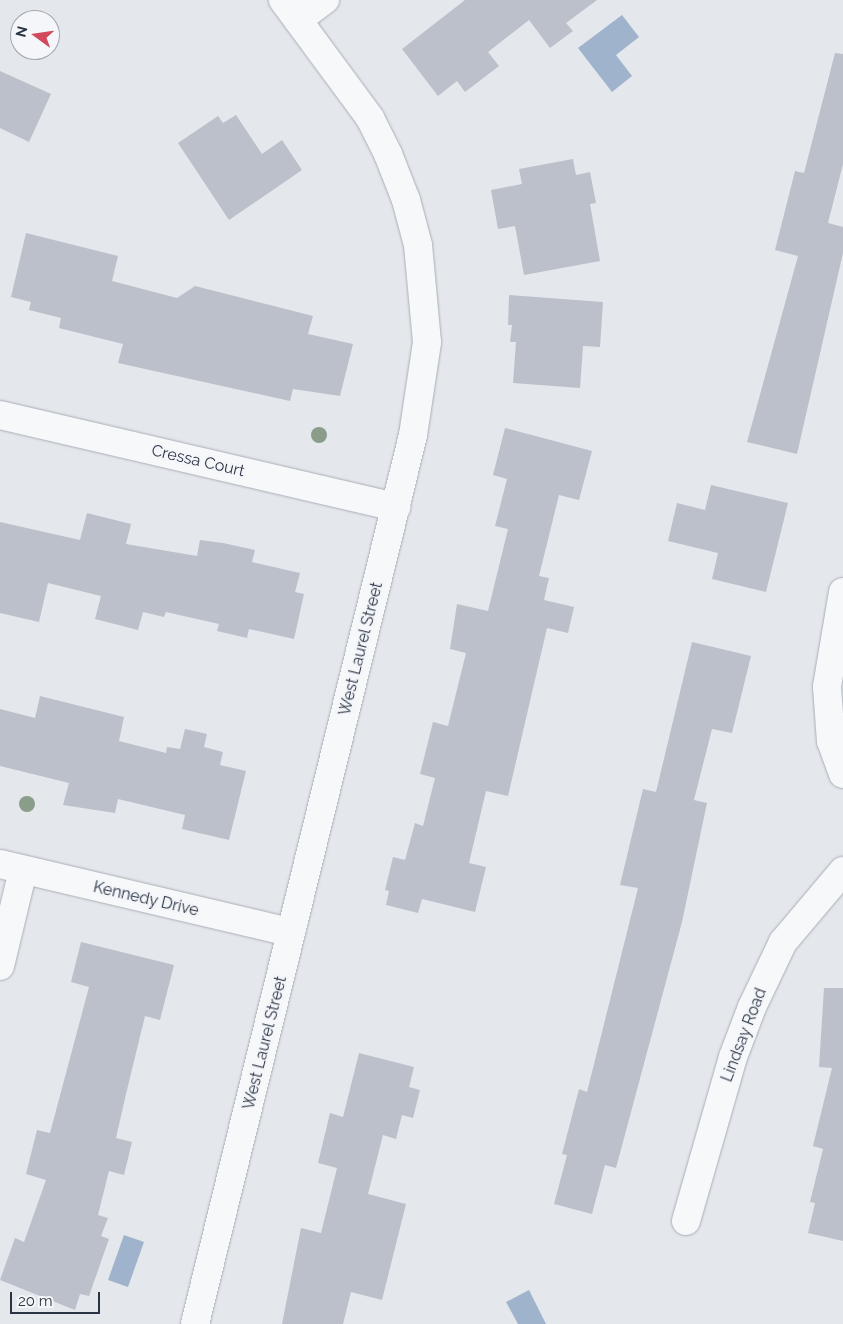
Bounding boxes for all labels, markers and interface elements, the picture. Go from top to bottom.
north arrow [10,10,60,60]
text: N [12,24,30,39]
street label: Cressa Court [150,441,246,481]
street label: West Laurel Street [335,580,387,718]
street label: Kennedy Drive [91,877,201,921]
street label: West Laurel Street [239,974,291,1112]
street label: Lindsay Road [717,985,771,1085]
scale bar [12,1282,102,1314]
text: 20 m [18,1292,53,1310]

